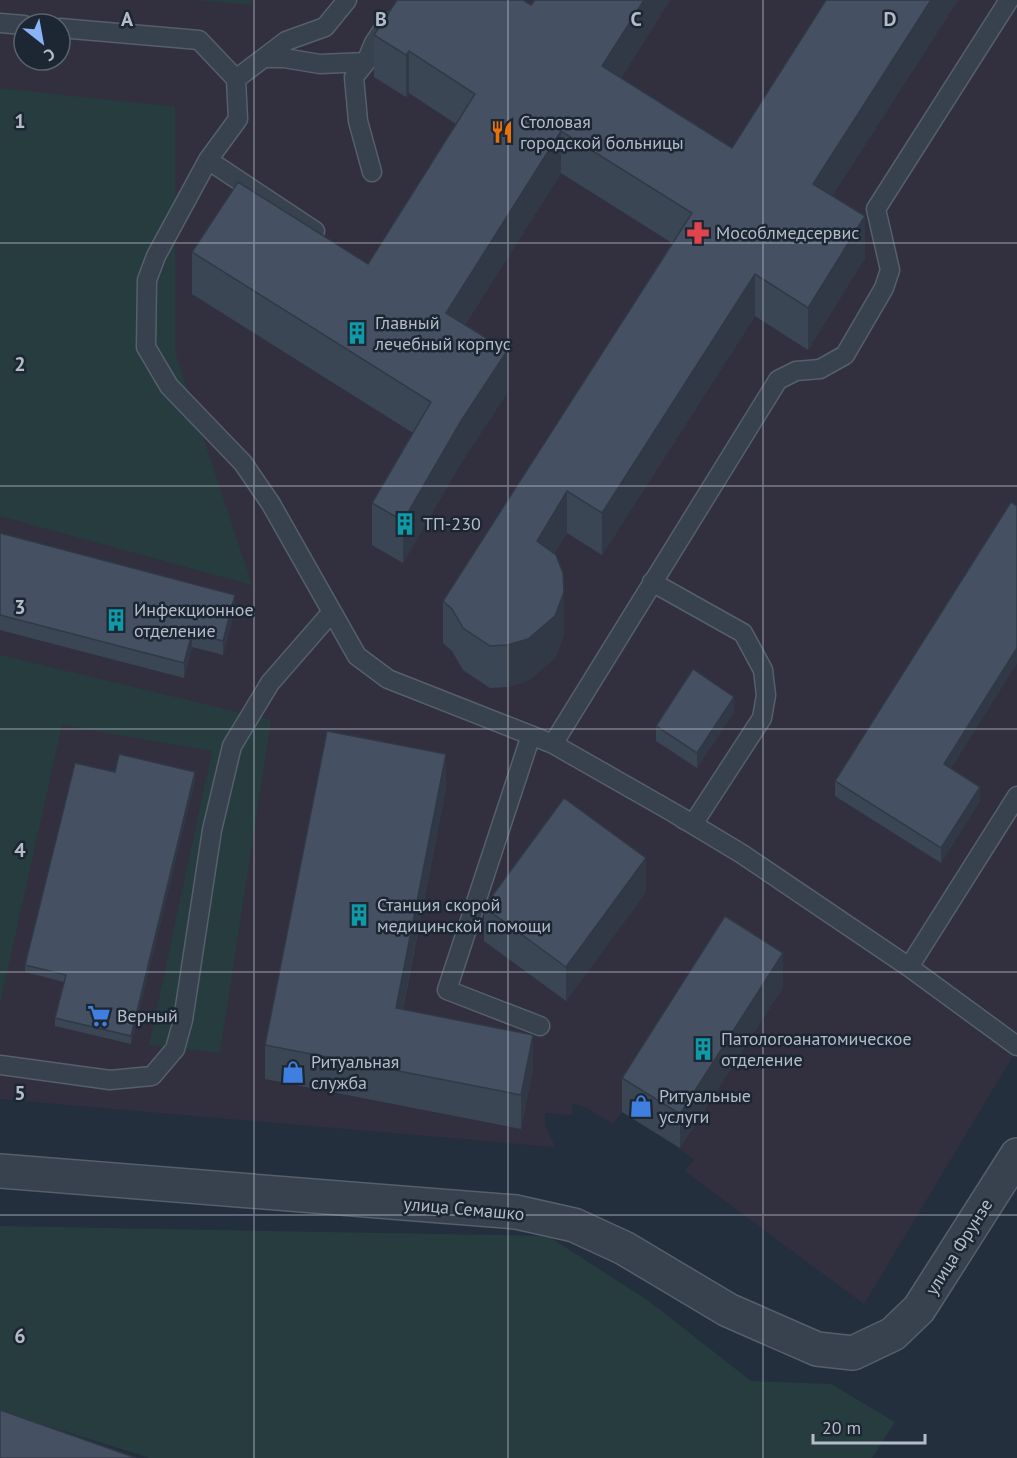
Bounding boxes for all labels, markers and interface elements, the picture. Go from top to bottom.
text: A [121,6,134,32]
text: B [375,6,387,32]
text: C [630,6,642,32]
text: D [884,6,897,32]
north arrow [12,12,72,72]
text: С [41,44,59,66]
text: 1 [14,108,26,134]
place label: Столовая городской больницы [520,110,684,154]
restaurant icon: Столовая городской больницы [489,119,515,145]
pharmacy icon: Мособлмедсервис [685,220,711,246]
place label: Мособлмедсервис [716,221,859,244]
place label: Главный лечебный корпус [374,311,511,355]
building icon: Главный лечебный корпус [344,320,370,346]
text: 2 [14,351,26,377]
building icon: ТП-230 [392,511,418,537]
place label: ТП-230 [423,512,481,535]
text: 3 [14,594,26,620]
place label: Инфекционное отделение [134,598,254,642]
building icon: Инфекционное отделение [103,607,129,633]
text: 4 [14,837,26,863]
place label: Станция скорой медицинской помощи [377,893,551,937]
building icon: Станция скорой медицинской помощи [346,902,372,928]
supermarket icon: Верный [86,1003,112,1029]
place label: Верный [117,1004,178,1027]
place label: Патологоанатомическое отделение [721,1027,912,1071]
building icon: Патологоанатомическое отделение [690,1036,716,1062]
place label: Ритуальная служба [311,1050,399,1094]
shop icon: Ритуальная служба [280,1059,306,1085]
text: 5 [14,1080,26,1106]
place label: Ритуальные услуги [659,1084,751,1128]
shop icon: Ритуальные услуги [628,1093,654,1119]
street label: улица Семашко [403,1192,525,1225]
street label: улица Фрунзе [920,1194,997,1299]
text: 6 [14,1323,26,1349]
scale bar [813,1407,926,1445]
text: 20 m [822,1416,861,1439]

